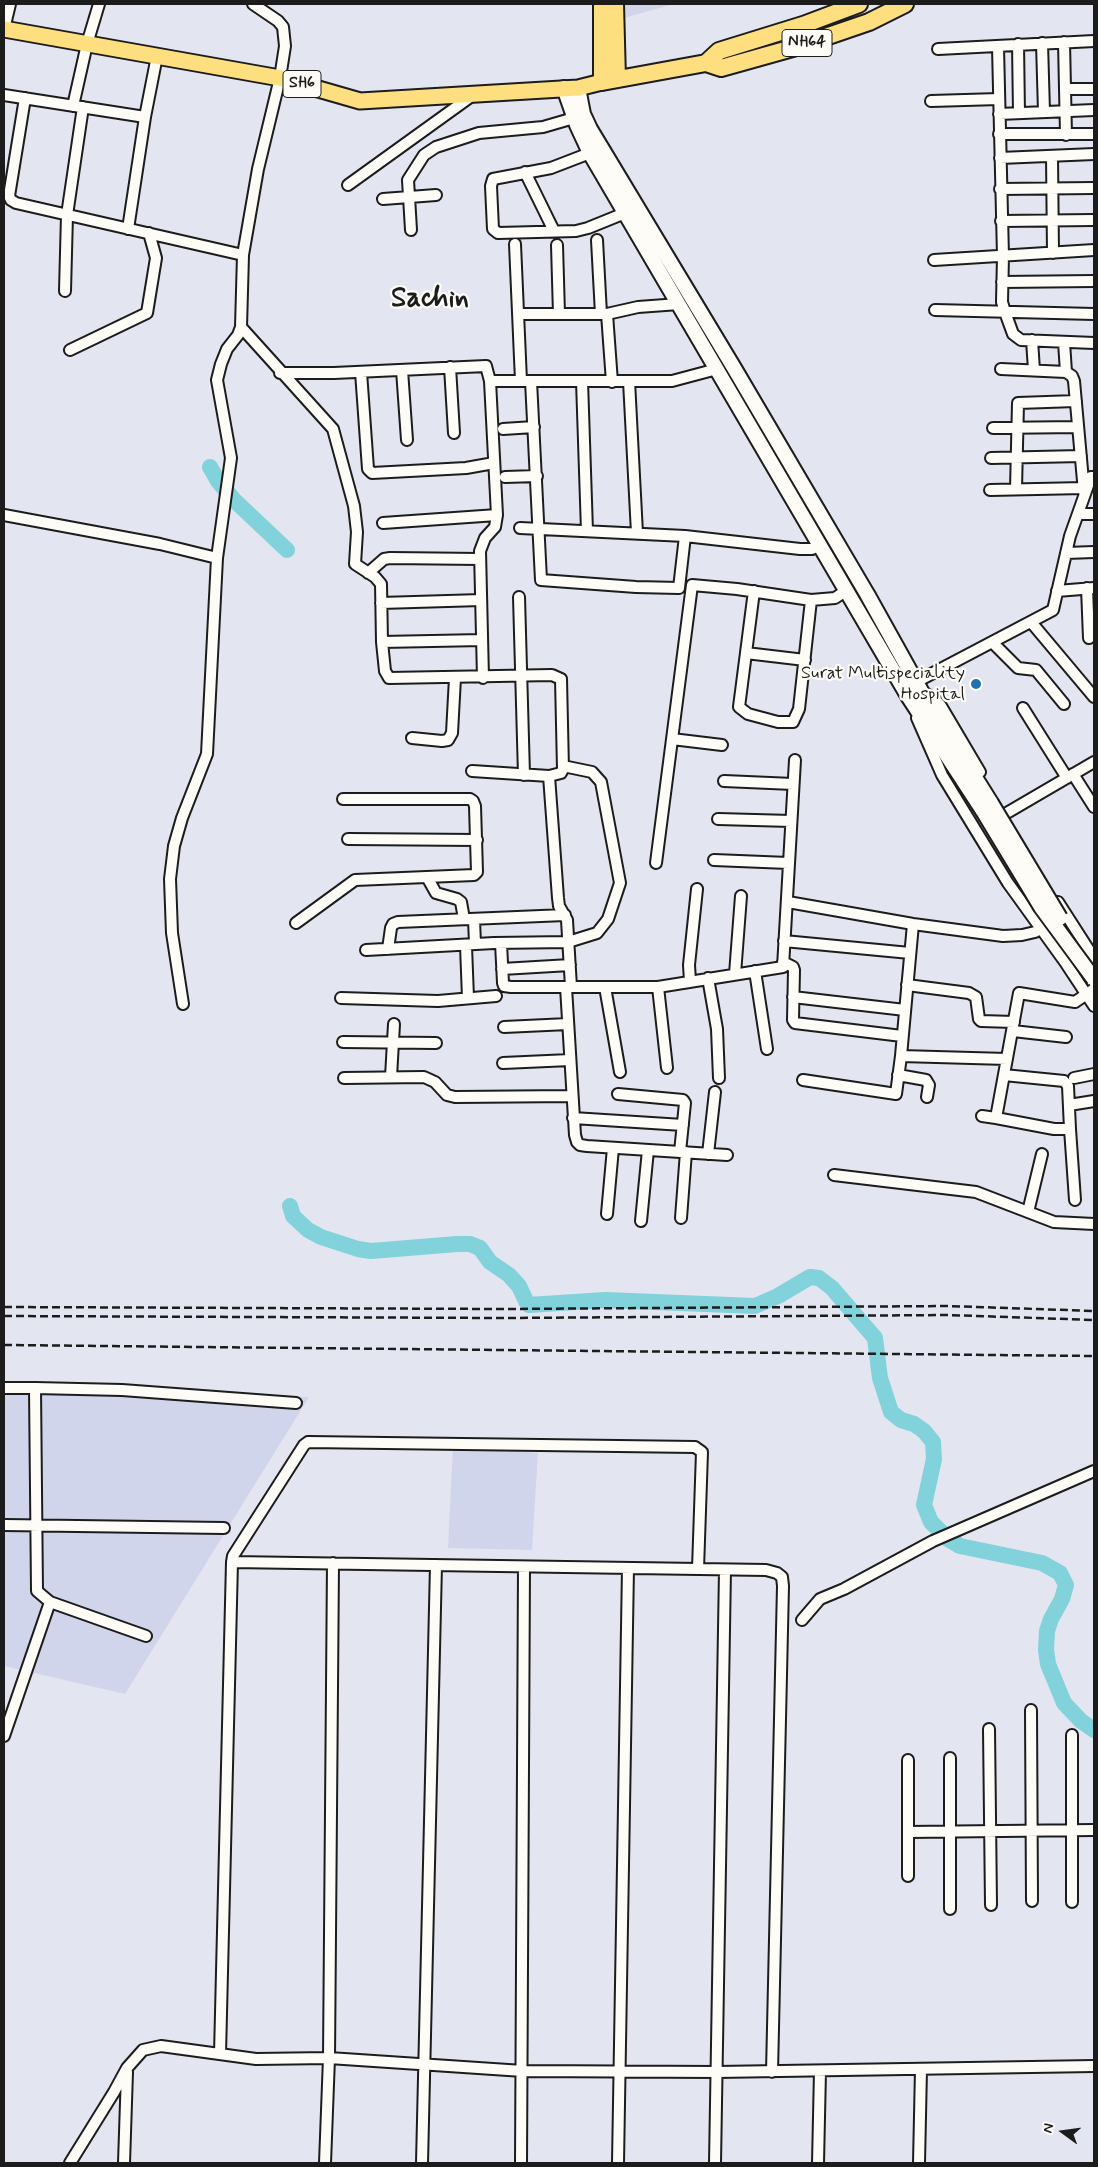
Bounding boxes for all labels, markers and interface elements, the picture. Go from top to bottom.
road number: NH64 [782,29,832,56]
road number: SH6 [283,70,321,98]
district label: Sachin [391,283,469,317]
place label: Surat Multispeciality Hospital [801,663,965,706]
marker: Surat Multispeciality Hospital [969,677,983,691]
north arrow [1038,2107,1088,2157]
text: N [1039,2122,1058,2135]

